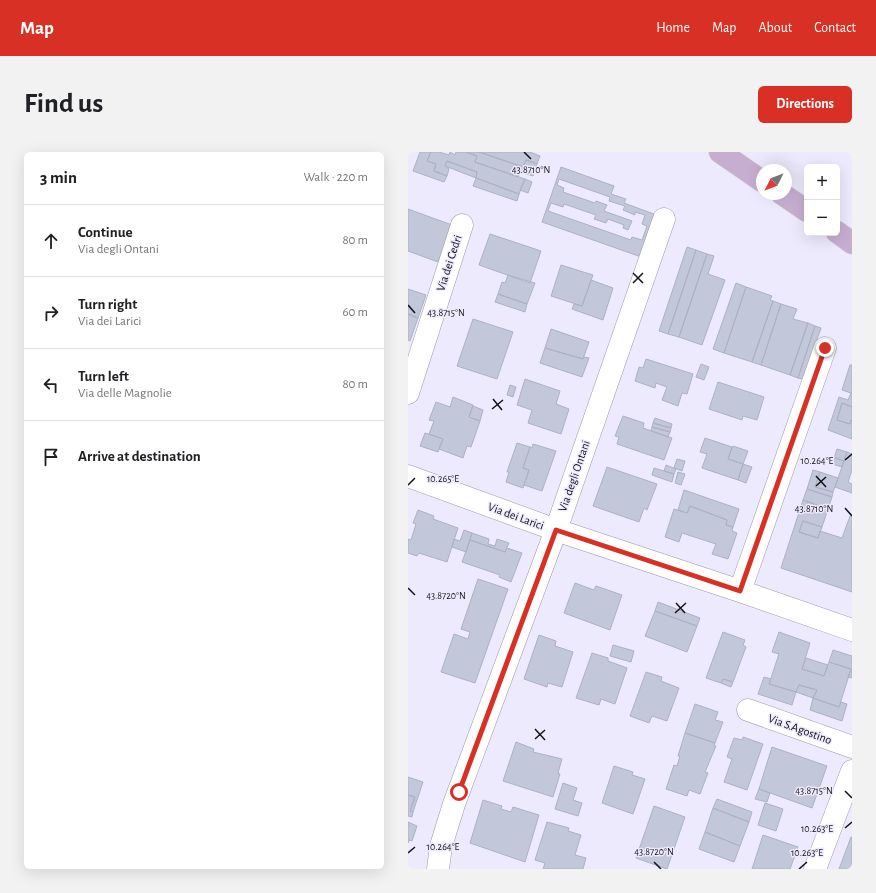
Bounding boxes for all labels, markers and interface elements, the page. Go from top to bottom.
text: Map [20,19,54,38]
text: Home [656,21,690,35]
text: Map [712,21,736,35]
text: About [758,21,792,35]
text: Contact [814,21,856,35]
button: Directions [758,86,852,123]
text: Find us [24,90,103,118]
north arrow [756,164,792,200]
map controls [804,164,840,236]
button: + [804,164,840,200]
text: 43.8710°N [512,165,550,175]
text: 3 min [40,169,77,186]
text: Walk · 220 m [303,171,368,184]
button: − [804,200,840,236]
text: Continue [78,225,133,240]
icon: ahead [40,230,62,252]
street label: Via dei Cedri [434,233,464,293]
text: 80 m [342,234,368,247]
text: Via degli Ontani [78,243,159,256]
text: Turn right [78,297,137,312]
icon: right [40,302,62,324]
text: 60 m [342,306,368,319]
text: 43.8715°N [427,308,465,318]
text: Via dei Larici [78,315,141,328]
route end [816,339,834,357]
text: Turn left [78,369,129,384]
icon: left [40,374,62,396]
text: 80 m [342,378,368,391]
text: Via delle Magnolie [78,387,172,400]
street label: Via degli Ontani [556,439,592,513]
icon: arrive [40,446,62,468]
text: Arrive at destination [78,449,201,464]
text: 10.264°E [801,456,834,466]
text: 10.265°E [427,474,459,484]
street label: Via dei Larici [486,500,546,532]
text: 43.8710°N [795,504,833,514]
text: 43.8720°N [426,591,466,601]
street label: Via S.Agostino [767,712,834,746]
route start [450,783,468,801]
text: 43.8715°N [795,786,833,796]
text: 10.263°E [801,824,833,834]
text: 10.264°E [427,842,460,852]
text: 43.8720°N [634,847,674,857]
text: 10.263°E [791,848,823,858]

